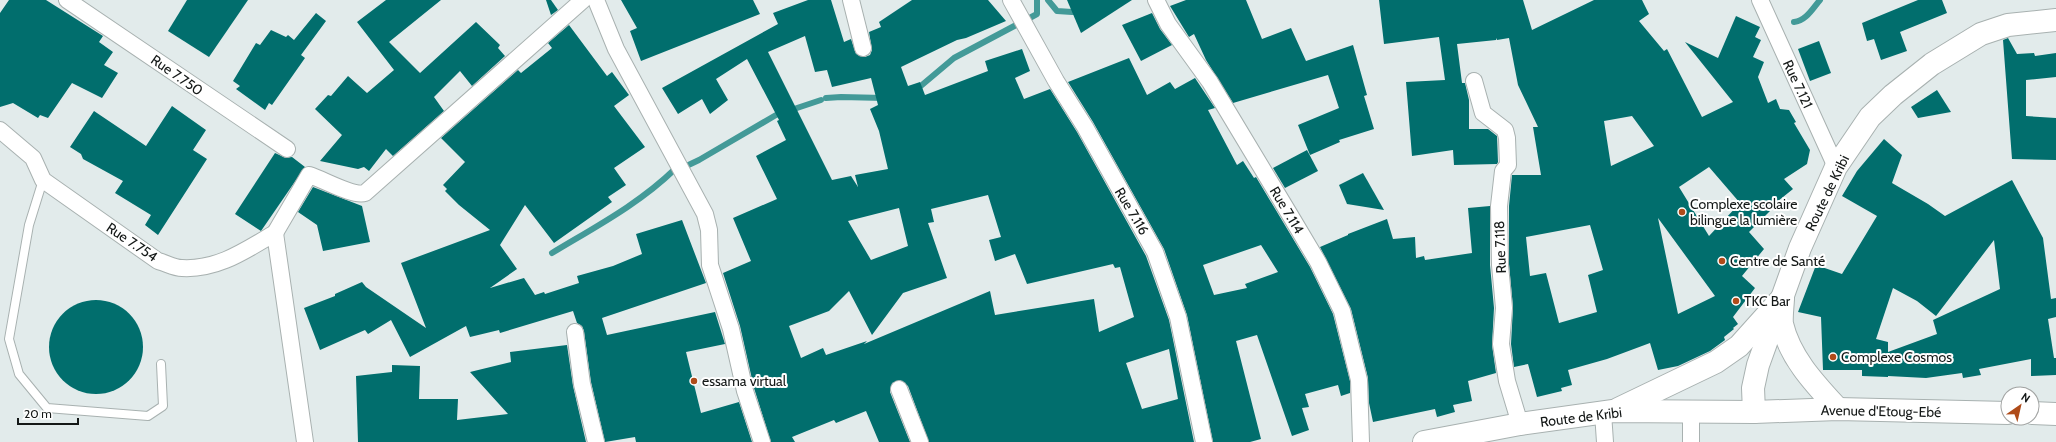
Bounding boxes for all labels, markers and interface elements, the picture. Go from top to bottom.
street label: Rue 7.750 [147,50,207,100]
street label: Rue 7.121 [1779,57,1817,111]
street label: Route de Kribi [1801,152,1853,234]
street label: Rue 7.114 [1266,183,1308,237]
street label: Rue 7.116 [1111,184,1153,238]
place label: Complexe scolaire bilingue la lumière [1690,195,1797,229]
marker: Complexe scolaire bilingue la lumière [1677,207,1687,217]
street label: Rue 7.754 [103,218,161,266]
street label: Rue 7.118 [1490,220,1510,274]
place label: Centre de Santé [1730,252,1825,270]
marker: Centre de Santé [1717,256,1727,266]
place label: TKC Bar [1744,292,1791,310]
marker: TKC Bar [1731,296,1741,306]
place label: Complexe Cosmos [1841,348,1952,366]
marker: Complexe Cosmos [1828,352,1838,362]
place label: essama virtual [702,372,787,390]
marker: essama virtual [689,376,699,386]
north arrow [2000,386,2040,426]
text: N [2018,390,2033,406]
scale bar [18,400,78,426]
street label: Avenue d'Etoug-Ebé [1821,401,1941,421]
street label: Route de Kribi [1539,403,1623,431]
text: 20 m [24,406,52,421]

